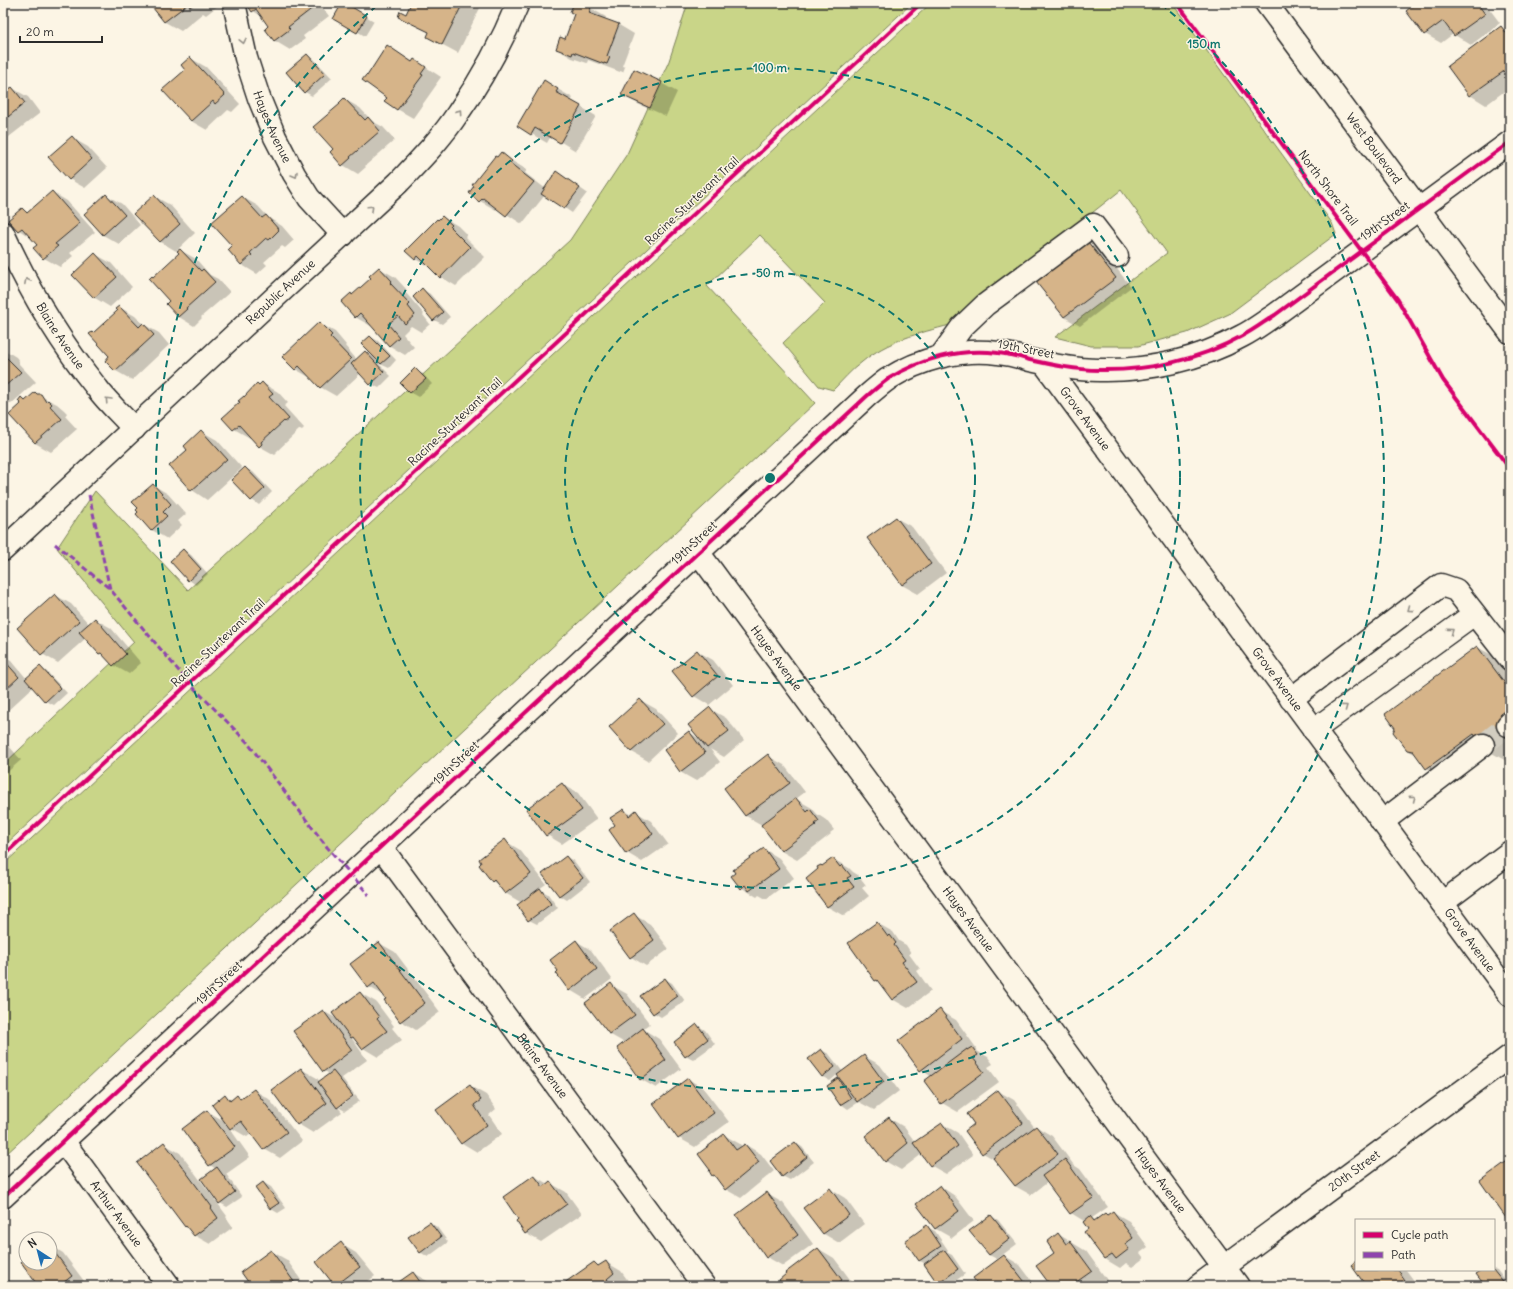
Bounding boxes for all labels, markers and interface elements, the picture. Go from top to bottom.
scale bar [20,18,102,44]
text: 20 m [26,24,54,39]
text: 150 m [1188,36,1221,51]
one-way arrow [238,38,246,44]
text: 100 m [753,60,787,75]
street label: Hayes Avenue [250,89,295,165]
one-way arrow [454,110,461,117]
street label: West Boulevard [1343,110,1405,187]
street label: North Shore Trail [1295,147,1362,228]
street label: Racine-Sturtevant Trail [642,153,742,248]
one-way arrow [290,171,297,178]
street label: 19th Street [1357,198,1412,244]
one-way arrow [367,206,374,213]
street label: Republic Avenue [243,256,318,327]
text: 50 m [756,265,785,280]
one-way arrow [24,278,32,285]
street label: Blaine Avenue [33,300,88,372]
street label: 19th Street [996,336,1056,361]
street label: Racine-Sturtevant Trail [405,374,505,469]
street label: Grove Avenue [1057,383,1114,453]
one-way arrow [105,397,112,405]
centre of rings [763,471,777,485]
street label: 19th Street [668,518,720,568]
street label: Racine-Sturtevant Trail [168,595,268,690]
one-way arrow [1407,604,1414,611]
street label: Hayes Avenue [748,622,806,694]
one-way arrow [1446,629,1453,636]
street label: Grove Avenue [1249,644,1306,714]
one-way arrow [1341,705,1348,712]
street label: 19th Street [430,738,482,788]
one-way arrow [1409,795,1416,803]
street label: Hayes Avenue [940,883,998,955]
street label: Grove Avenue [1441,905,1498,975]
street label: 19th Street [193,958,245,1008]
street label: Blaine Avenue [514,1030,571,1101]
street label: Hayes Avenue [1132,1144,1190,1216]
street label: 20th Street [1325,1147,1383,1194]
street label: Arthur Avenue [87,1177,146,1250]
legend [1355,1219,1495,1271]
text: Cycle path [1391,1227,1448,1242]
north arrow [18,1231,58,1271]
text: N [25,1235,39,1251]
text: Path [1391,1247,1416,1262]

